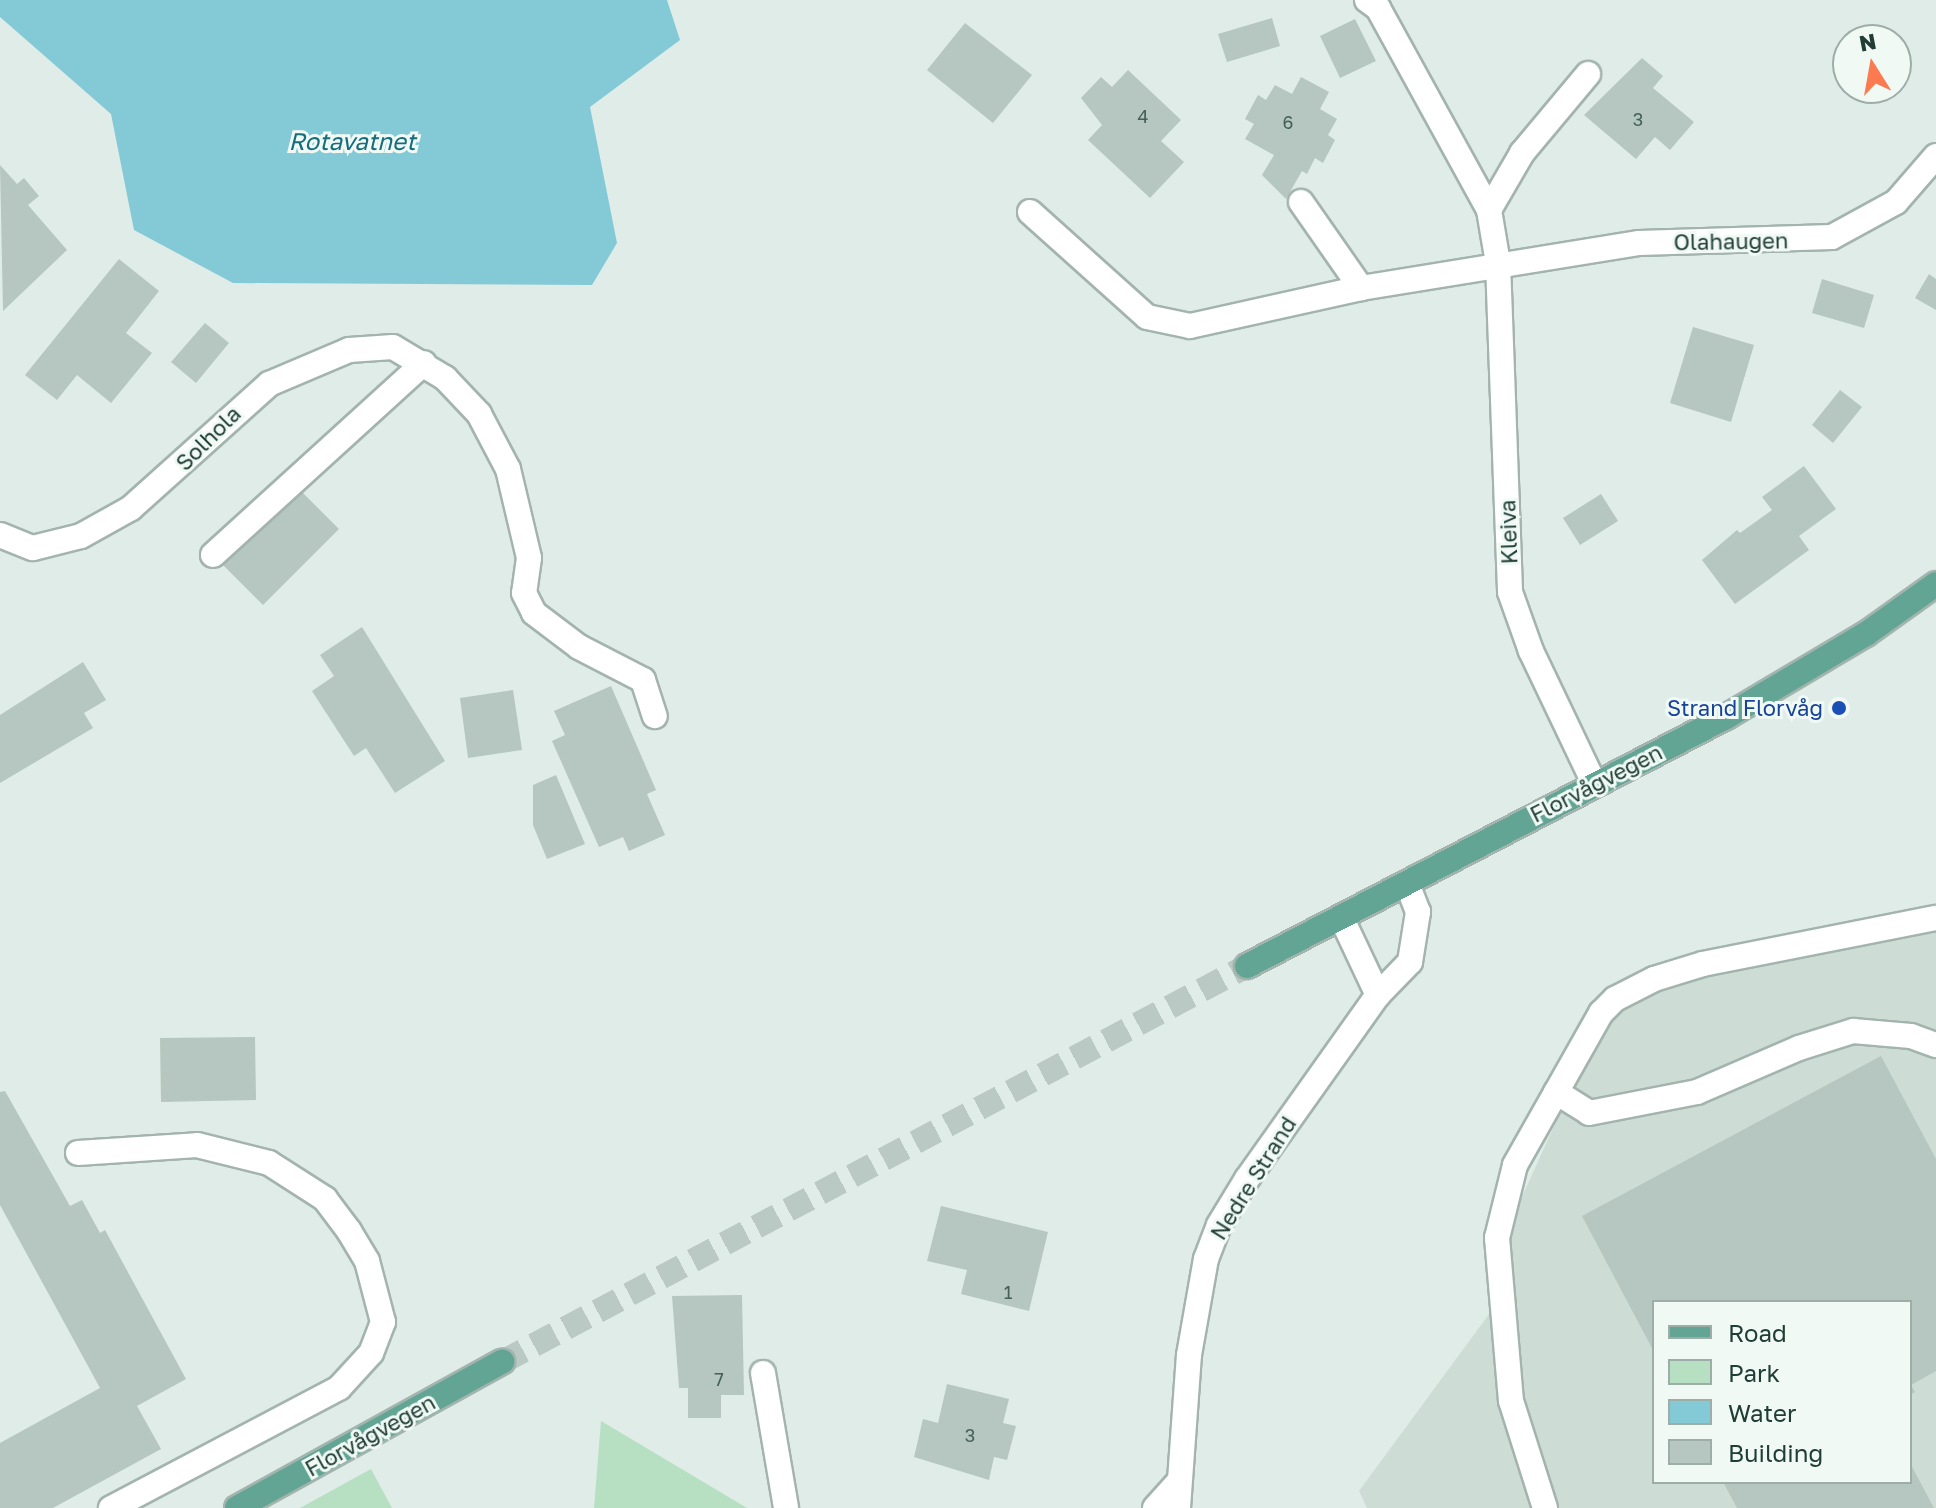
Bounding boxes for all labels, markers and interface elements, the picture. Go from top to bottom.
north arrow [1832,24,1912,104]
text: N [1857,27,1878,57]
house number: 4 [1138,105,1148,127]
house number: 3 [1633,108,1643,130]
house number: 6 [1283,111,1293,133]
water label: Rotavatnet [288,127,416,155]
street label: Olahaugen [1673,227,1789,255]
street label: Solhola [170,400,246,476]
street label: Kleiva [1494,499,1522,565]
place label: Strand Florvåg [1667,695,1823,721]
marker: Strand Florvåg [1830,699,1848,717]
street label: Florvågvegen [1526,738,1666,828]
street label: Nedre Strand [1205,1112,1301,1244]
house number: 1 [1004,1281,1012,1303]
legend [1652,1300,1912,1484]
text: Road [1728,1318,1787,1347]
text: Park [1728,1358,1780,1387]
house number: 7 [714,1368,724,1390]
street label: Florvågvegen [300,1388,440,1482]
text: Water [1728,1398,1796,1427]
house number: 3 [965,1424,975,1446]
text: Building [1728,1438,1823,1467]

